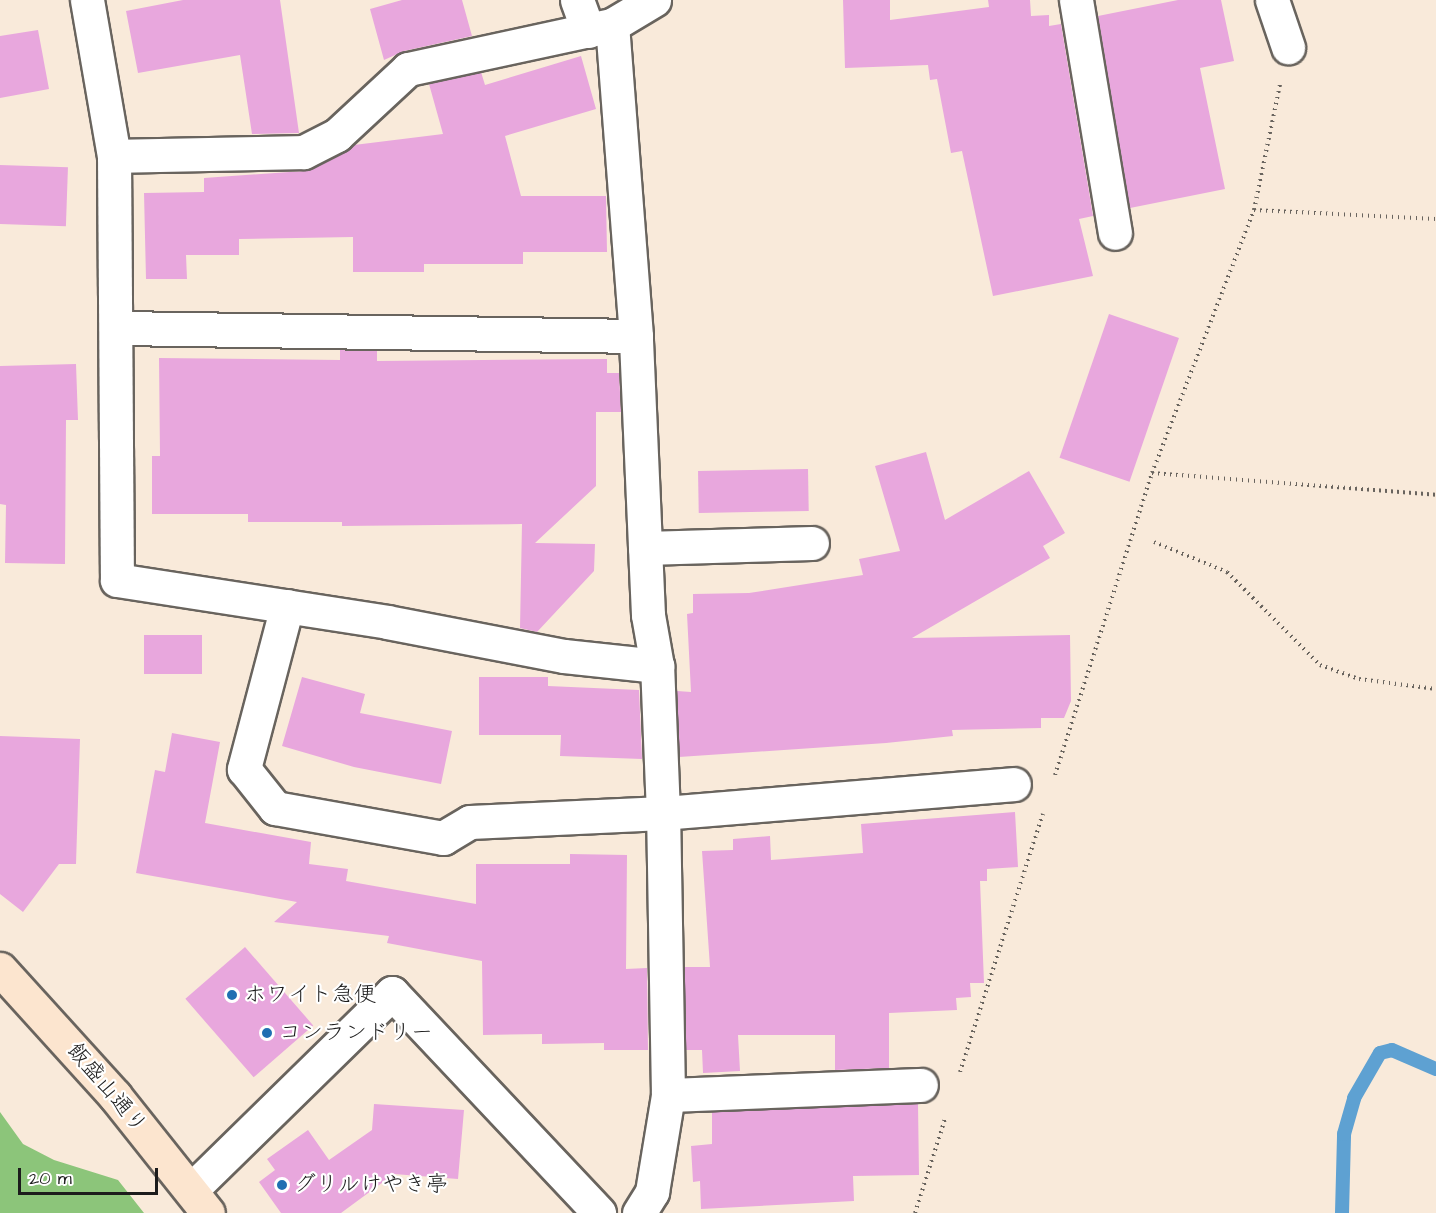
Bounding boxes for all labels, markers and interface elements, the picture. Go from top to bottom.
place label: ホワイト急便 [244,982,376,1008]
marker: ホワイト急便 [225,988,239,1002]
place label: コンランドリー [279,1020,433,1046]
marker: コンランドリー [260,1026,274,1040]
street label: 飯盛山通り [62,1037,152,1139]
scale bar [21,1156,160,1194]
text: 20 m [29,1166,72,1191]
place label: グリルけやき亭 [294,1172,448,1198]
marker: グリルけやき亭 [275,1178,289,1192]

